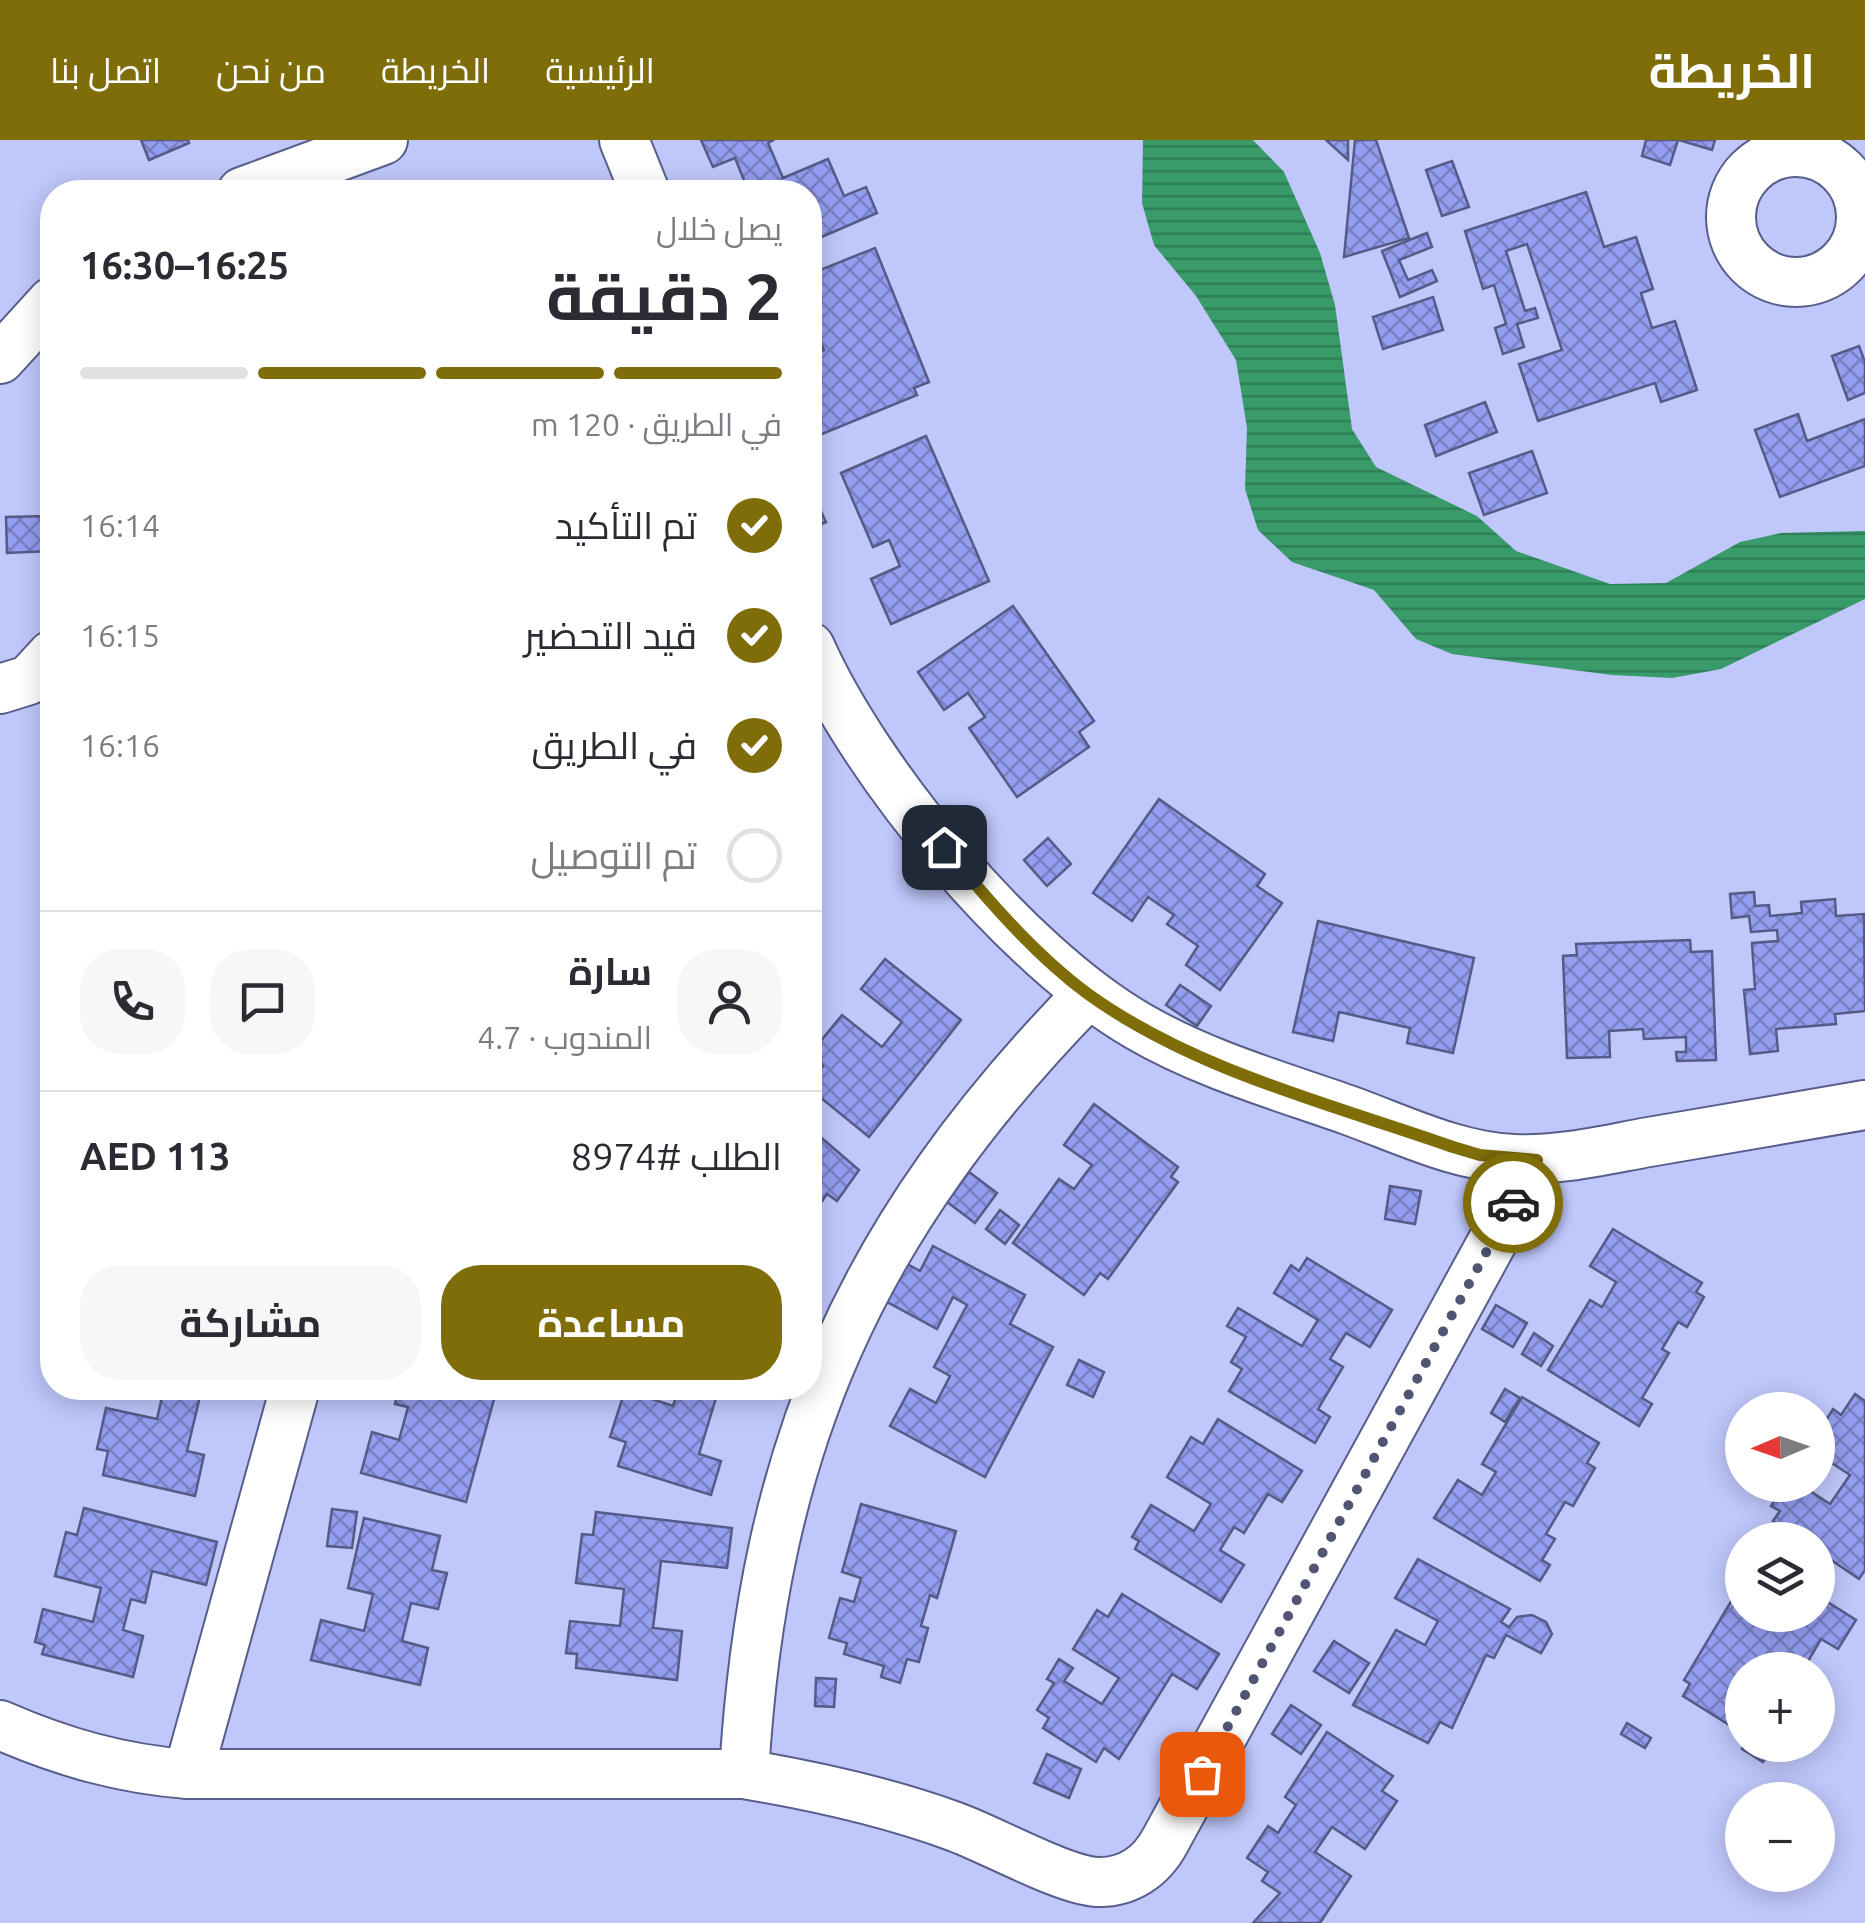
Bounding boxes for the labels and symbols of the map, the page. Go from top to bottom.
pin [902,805,987,890]
courier [1463,1153,1563,1253]
north arrow [1725,1392,1835,1502]
pin [1160,1732,1245,1817]

